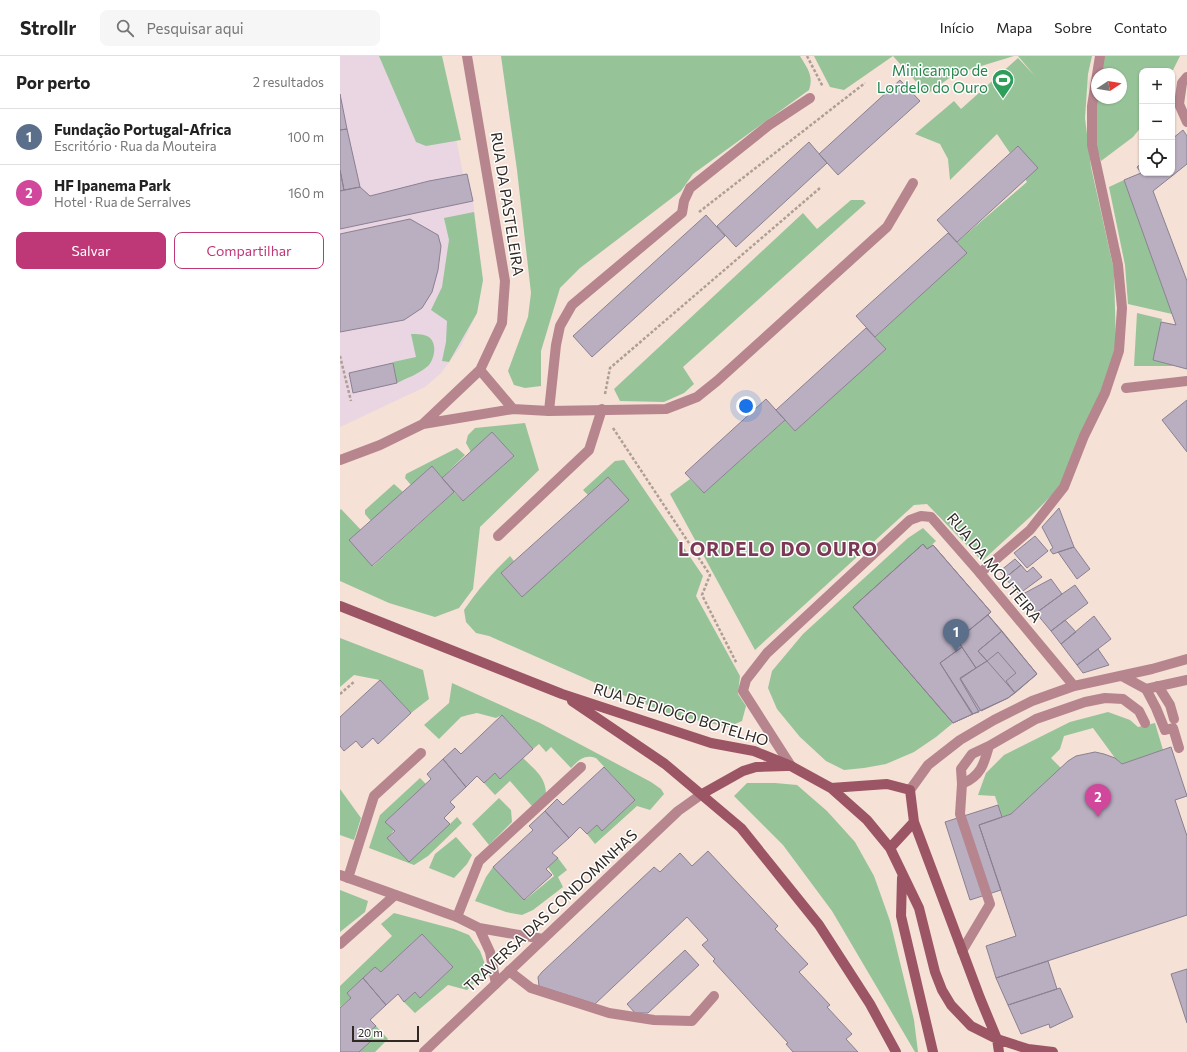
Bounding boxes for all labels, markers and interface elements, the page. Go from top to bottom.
search box [100,10,380,46]
text: Strollr [20,16,76,39]
icon: search [114,17,136,39]
text: Pesquisar aqui [146,19,244,37]
text: Início [940,19,974,36]
text: Mapa [996,19,1032,36]
text: Sobre [1054,19,1092,36]
text: Contato [1114,19,1167,36]
place label: Minicampo de Lordelo do Ouro [877,61,988,96]
sports icon: Minicampo de Lordelo do Ouro [990,67,1016,100]
north arrow [1091,68,1127,104]
map controls [1139,68,1175,176]
button: + [1139,68,1175,104]
text: Por perto [16,72,91,93]
text: 2 resultados [253,74,324,90]
button: − [1139,104,1175,140]
text: Fundação Portugal-Africa [54,120,231,138]
text: 1 [26,129,32,145]
text: 100 m [288,129,324,145]
street label: RUA DA PASTELEIRA [488,131,528,277]
text: Escritório · Rua da Mouteira [54,138,217,154]
button: locate [1139,140,1175,176]
text: HF Ipanema Park [54,176,171,194]
text: 2 [25,185,33,201]
text: 160 m [288,185,324,201]
text: Hotel · Rua de Serralves [54,194,191,210]
button: Salvar [16,232,166,269]
button: Compartilhar [174,232,324,269]
your location [736,396,756,416]
street label: RUA DA MOUTEIRA [944,509,1046,626]
district label: LORDELO DO OURO [678,537,878,560]
pin: 1 [943,619,969,652]
street label: RUA DE DIOGO BOTELHO [592,679,771,749]
pin: 2 [1085,784,1111,817]
street label: TRAVERSA DAS CONDOMINHAS [460,825,641,995]
scale bar [352,1024,419,1043]
text: 20 m [358,1026,383,1039]

